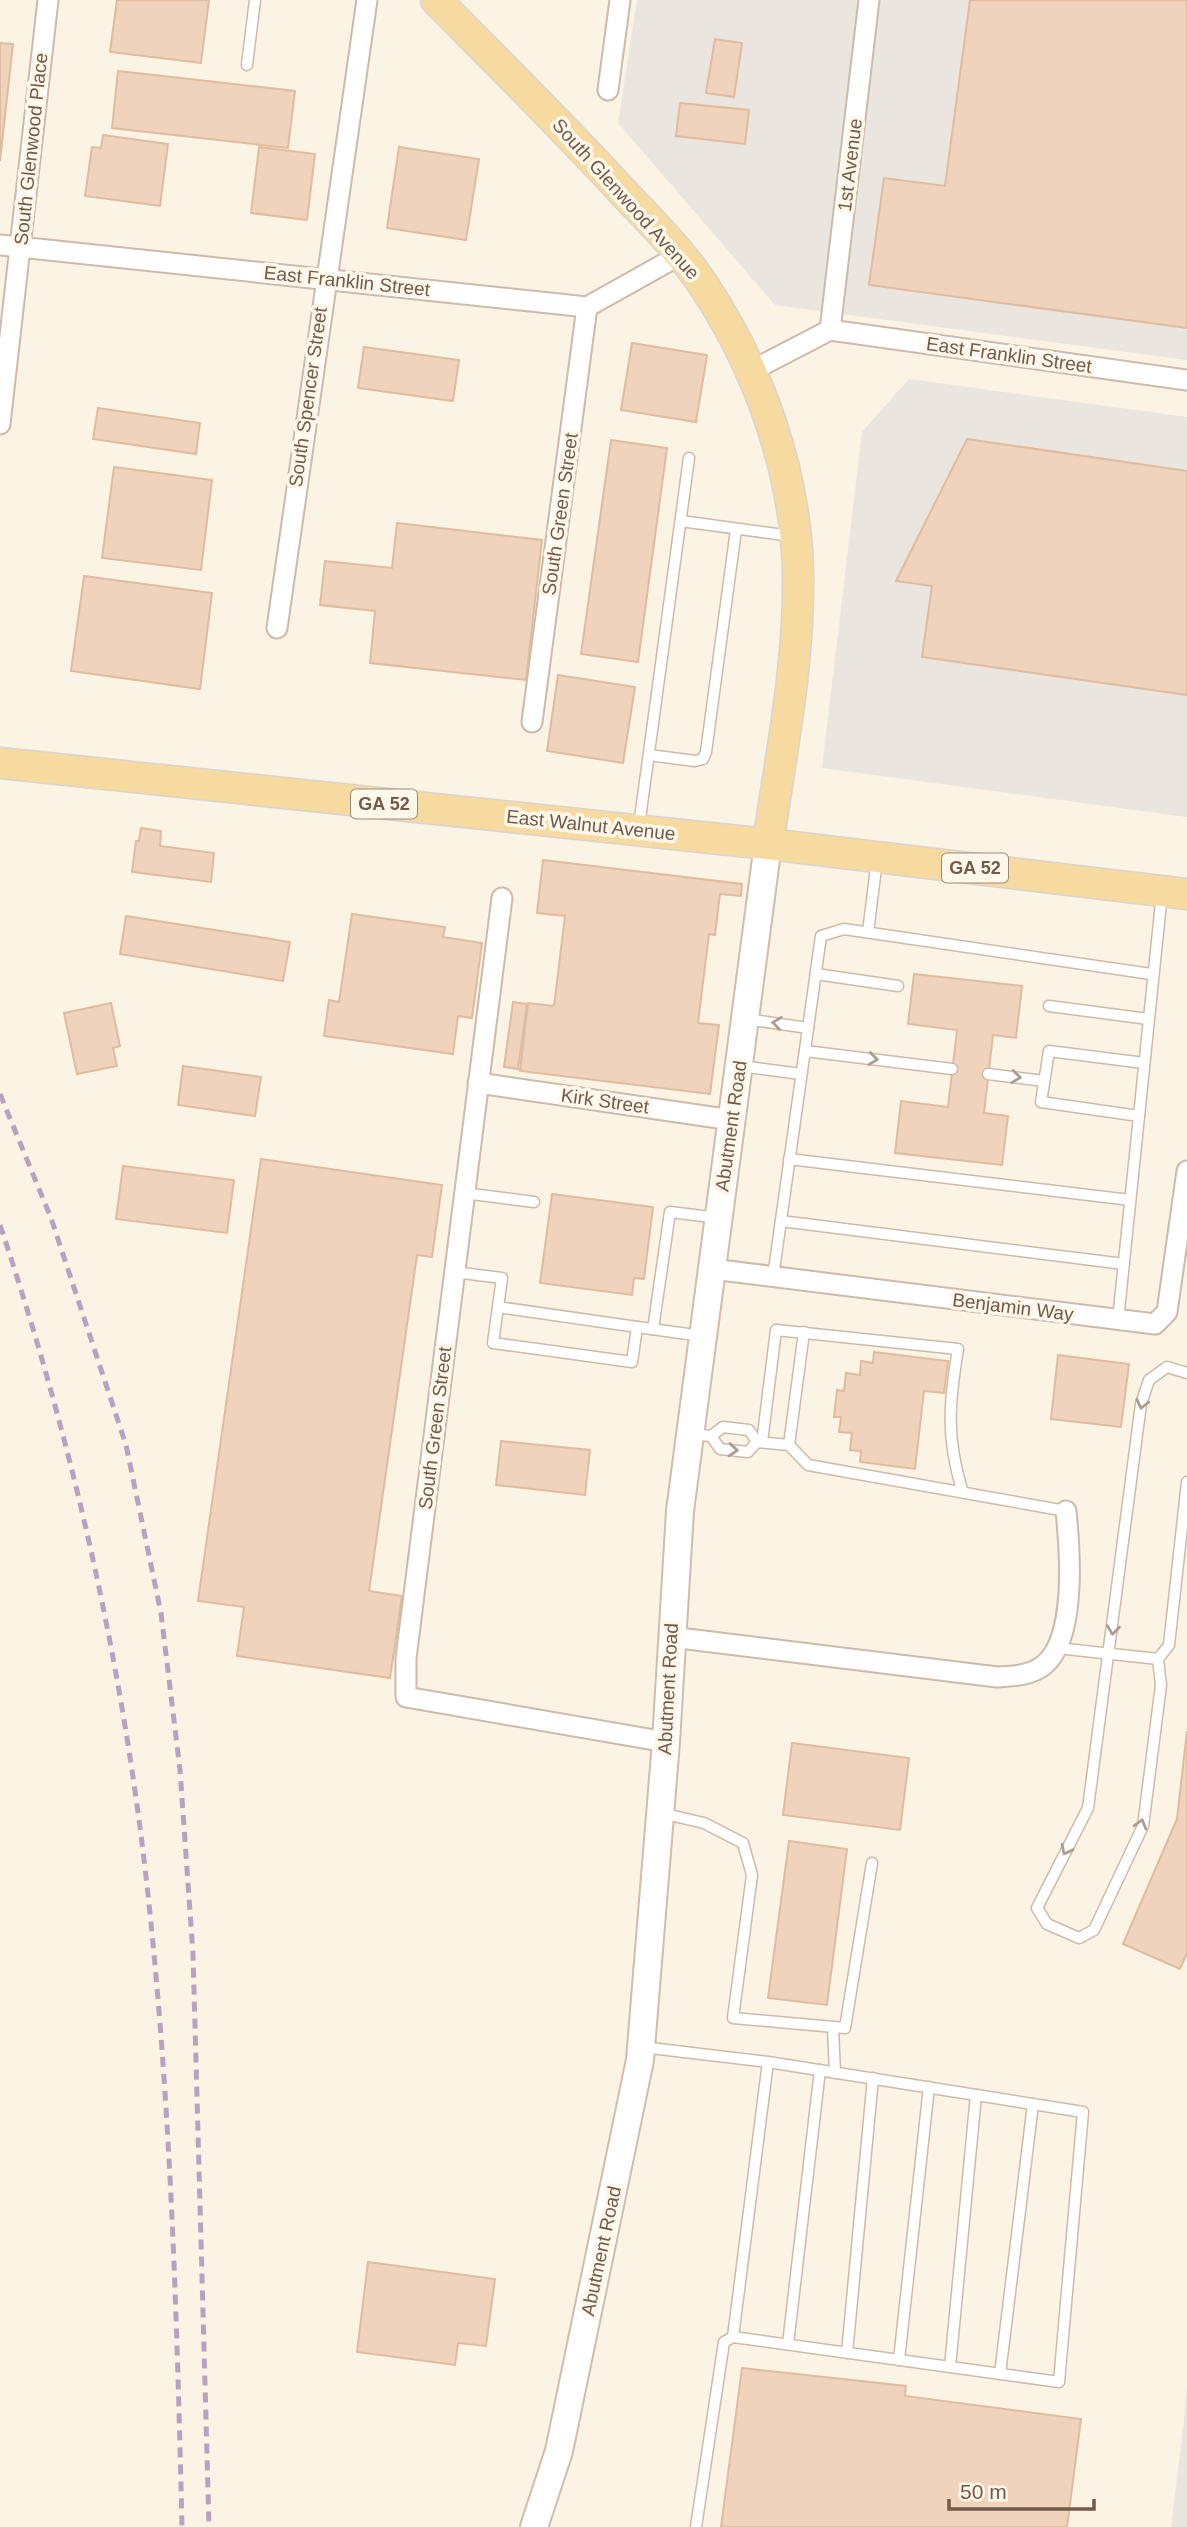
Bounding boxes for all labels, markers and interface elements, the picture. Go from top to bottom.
street label: South Glenwood Place [10,52,52,246]
street label: South Glenwood Avenue [548,114,704,284]
street label: 1st Avenue [834,117,866,213]
street label: East Franklin Street [263,262,432,300]
street label: South Spencer Street [285,305,331,488]
street label: East Franklin Street [925,333,1094,377]
street label: South Green Street [538,431,582,597]
road number: GA 52 [351,790,417,818]
street label: East Walnut Avenue [505,806,677,844]
road number: GA 52 [942,854,1008,882]
one-way arrow [771,1016,782,1031]
one-way arrow [867,1052,878,1067]
street label: Abutment Road [711,1059,751,1193]
one-way arrow [1010,1070,1022,1085]
street label: Kirk Street [560,1084,651,1118]
street label: Benjamin Way [951,1289,1075,1325]
street label: South Green Street [415,1345,455,1511]
one-way arrow [1136,1398,1150,1410]
one-way arrow [728,1443,739,1458]
street label: Abutment Road [654,1623,682,1755]
one-way arrow [1106,1624,1121,1635]
one-way arrow [1133,1819,1148,1831]
one-way arrow [1061,1843,1075,1855]
street label: Abutment Road [577,2184,625,2318]
scale bar [949,2468,1094,2512]
text: 50 m [960,2480,1007,2503]

